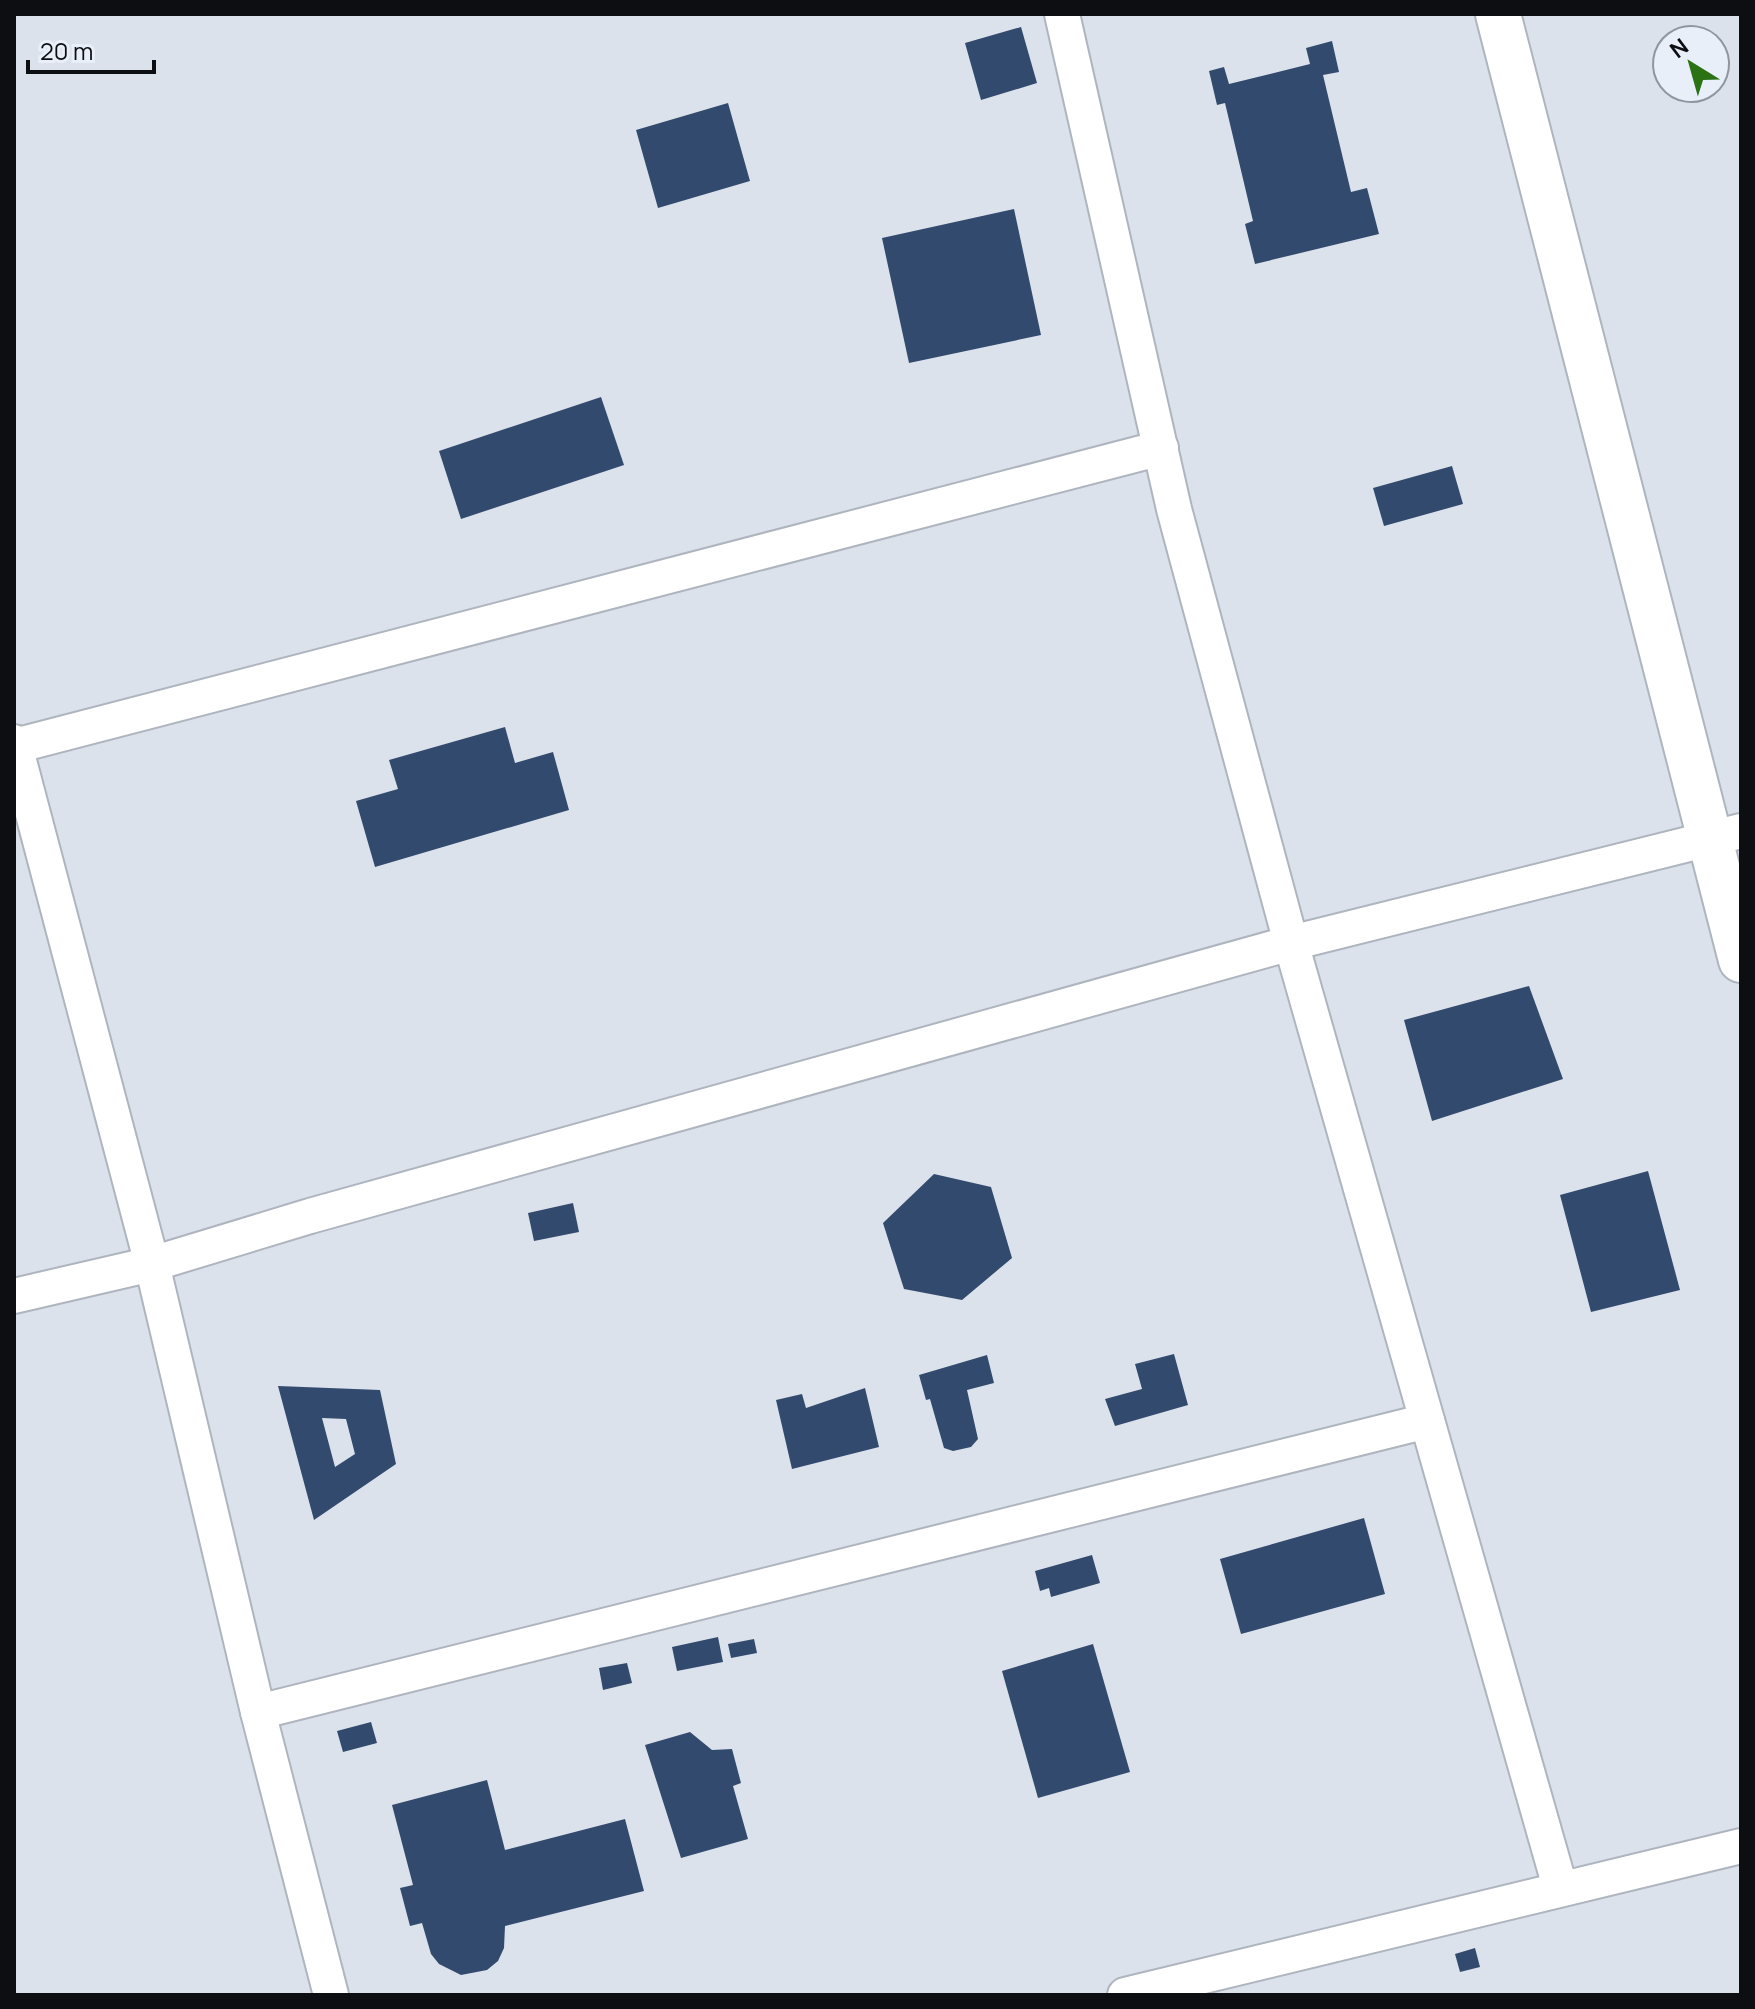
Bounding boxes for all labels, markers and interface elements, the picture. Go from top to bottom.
scale bar [28,24,154,74]
north arrow [1651,24,1731,104]
text: N [1664,31,1694,65]
text: 20 m [40,34,93,67]

